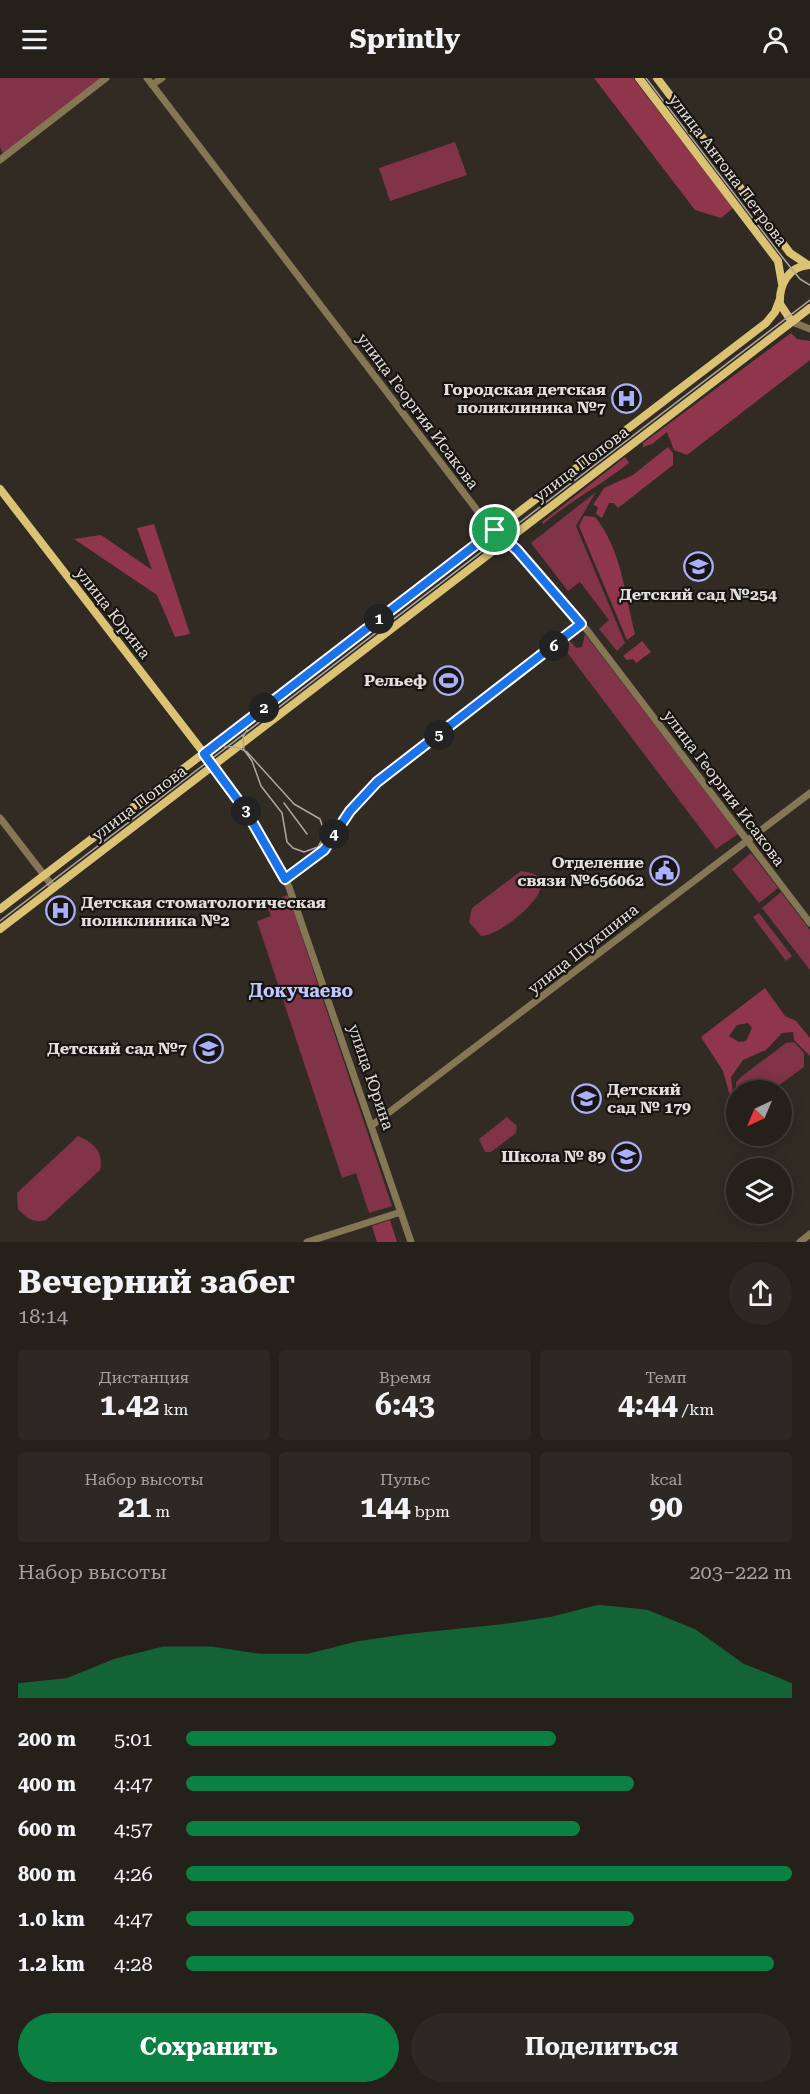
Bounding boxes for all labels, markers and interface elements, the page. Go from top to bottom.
icon: menu [18,23,51,56]
text: Sprintly [350,23,460,55]
icon: person [759,23,792,56]
street label: улица Антона Петрова [665,90,791,250]
street label: улица Георгия Исакова [353,329,483,493]
place label: Городская детская поликлиника №7 [444,380,606,417]
hospital icon: Городская детская поликлиника №7 [611,382,643,414]
street label: улица Попова [530,422,632,506]
pin [469,504,520,555]
icon: arrive [478,513,511,546]
school or university icon: Детский сад №254 [682,550,714,582]
street label: улица Юрина [71,564,155,663]
place label: Детский сад №254 [619,585,777,604]
pin: 1 [364,604,394,634]
text: 1 [375,609,383,628]
pin: 6 [539,631,569,661]
text: 6 [550,636,558,655]
sports icon: Рельеф [432,664,464,696]
place label: Рельеф [364,671,427,690]
pin: 2 [249,693,279,723]
text: 2 [260,698,268,717]
street label: улица Георгия Исакова [659,706,789,870]
pin: 5 [424,720,454,750]
text: 5 [435,725,443,744]
street label: улица Попова [88,761,190,845]
pin: 3 [231,796,261,826]
text: 3 [242,801,250,820]
pin: 4 [319,819,349,849]
text: 4 [330,824,338,843]
place label: Отделение связи №656062 [517,853,644,890]
public building icon: Отделение связи №656062 [649,855,681,887]
place label: Детская стоматологическая поликлиника №2 [81,893,326,930]
hospital icon: Детская стоматологическая поликлиника №2 [44,895,76,927]
street label: улица Шукшина [524,900,642,998]
district label: Докучаево [249,980,354,1001]
street label: улица Юрина [344,1022,398,1133]
school or university icon: Детский сад №7 [192,1032,224,1064]
place label: Детский сад №7 [47,1039,187,1058]
place label: Детский сад № 179 [607,1080,691,1117]
north arrow [726,1080,792,1146]
map controls [726,1080,792,1224]
school or university icon: Детский сад № 179 [570,1082,602,1114]
school or university icon: Школа № 89 [611,1140,643,1172]
place label: Школа № 89 [501,1147,606,1166]
button: layers [726,1158,792,1224]
text: Вечерний забег [18,1262,295,1301]
button: share [729,1262,792,1325]
text: 18:14 [18,1304,68,1328]
text: Дистанция [99,1368,189,1387]
text: Время [379,1368,431,1387]
text: Темп [645,1368,687,1387]
text: 1.42 [100,1387,160,1422]
text: 6:43 [375,1387,435,1422]
text: 4:44 [618,1387,678,1422]
text: km [160,1400,188,1419]
text: /km [678,1400,714,1419]
text: Набор высоты [84,1470,204,1489]
text: Пульс [380,1470,430,1489]
text: kcal [650,1470,682,1489]
text: 21 [118,1489,151,1524]
text: 144 [360,1489,410,1524]
text: 90 [649,1489,683,1524]
text: m [151,1502,170,1521]
text: bpm [410,1502,450,1521]
text: Набор высоты [18,1560,167,1584]
text: 203–222 m [689,1560,792,1584]
text: 200 m [18,1727,76,1751]
text: 5:01 [114,1727,153,1751]
text: 400 m [18,1772,76,1796]
text: 4:47 [114,1772,153,1796]
text: 600 m [18,1817,76,1841]
text: 4:57 [114,1817,153,1841]
text: 800 m [18,1862,76,1886]
text: 4:26 [114,1862,153,1886]
text: 1.0 km [18,1907,85,1931]
text: 4:47 [114,1907,153,1931]
text: 1.2 km [18,1952,85,1976]
text: 4:28 [114,1952,153,1976]
button: Сохранить [18,2013,399,2082]
button: Поделиться [411,2013,792,2082]

